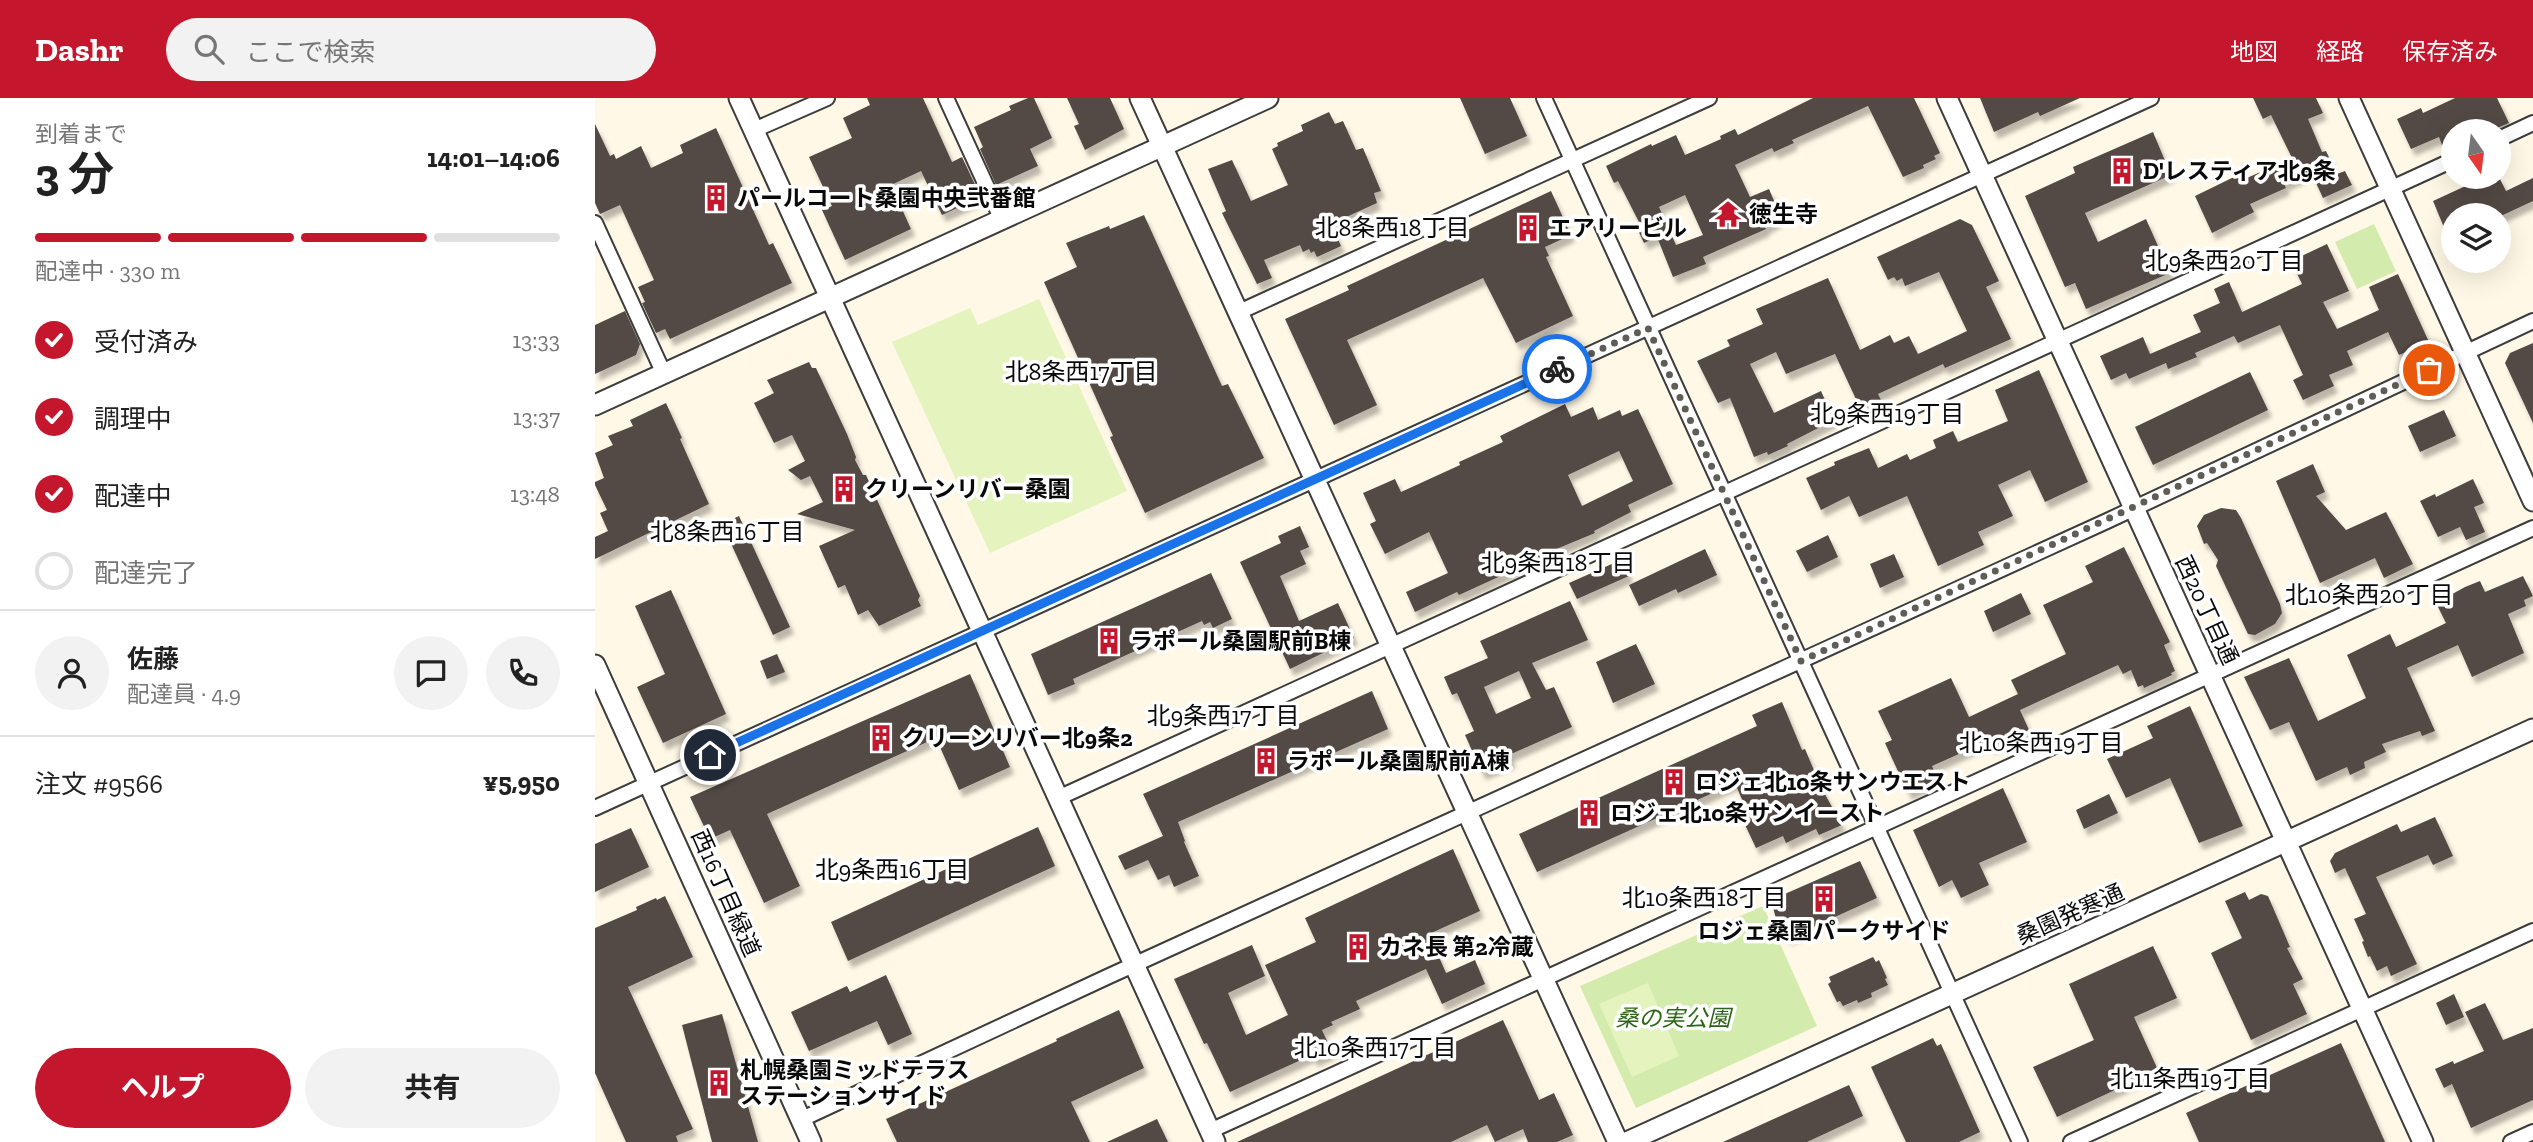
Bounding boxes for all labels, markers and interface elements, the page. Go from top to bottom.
search box [166,18,656,81]
text: Dashr [35,30,124,69]
icon: search [190,30,228,68]
text: ここで検索 [246,36,376,68]
text: 地図 [2230,37,2278,66]
text: 経路 [2316,37,2364,66]
text: 保存済み [2402,37,2498,66]
north arrow [2441,119,2511,189]
map controls [2441,119,2511,273]
text: 到着まで [35,120,127,148]
text: 14:01–14:06 [427,142,560,174]
text: 3 分 [35,147,114,202]
building icon: D'レスティア北9条 [2107,156,2137,186]
place label: D'レスティア北9条 [2143,157,2336,185]
building icon: パールコート桑園中央弐番館 [701,183,731,213]
place label: パールコート桑園中央弐番館 [737,184,1036,212]
temple icon: 徳生寺 [1713,199,1743,229]
place label: 徳生寺 [1749,200,1818,228]
button: layers [2441,203,2511,273]
district label: 北8条西18丁目 [1314,213,1470,242]
building icon: エアリービル [1513,213,1543,243]
place label: エアリービル [1549,214,1687,242]
district label: 北9条西20丁目 [2145,246,2303,275]
text: 配達中 · 330 m [35,257,180,285]
icon: check [35,321,73,359]
text: 受付済み [94,326,198,358]
text: 13:33 [512,326,560,354]
courier [1522,334,1592,404]
pin [2399,340,2459,400]
icon: bike [1538,350,1576,388]
icon: bag [2410,351,2448,389]
district label: 北8条西17丁目 [1004,357,1158,386]
icon: check [35,398,73,436]
district label: 北9条西19丁目 [1810,399,1964,428]
text: 調理中 [94,403,172,435]
text: 13:37 [513,403,560,431]
building icon: クリーンリバー桑園 [829,474,859,504]
icon: check [35,475,73,513]
place label: クリーンリバー桑園 [865,475,1071,503]
text: 配達中 [94,480,172,512]
text: 13:48 [510,480,560,508]
district label: 北8条西16丁目 [650,517,804,546]
district label: 北9条西18丁目 [1481,548,1635,577]
street label: 西20丁目通 [2170,551,2244,669]
text: 配達完了 [94,557,198,589]
district label: 北10条西20丁目 [2284,580,2454,609]
building icon: ラポール桑園駅前B棟 [1094,626,1124,656]
place label: ラポール桑園駅前B棟 [1130,627,1351,655]
button: person [35,636,109,710]
button: chat [394,636,468,710]
button: phone [486,636,560,710]
text: 佐藤 [127,643,179,675]
text: 配達員 · 4.9 [127,680,241,708]
district label: 北9条西17丁目 [1147,701,1299,730]
building icon: クリーンリバー北9条2 [866,723,896,753]
place label: クリーンリバー北9条2 [902,724,1133,752]
pin [680,725,740,785]
district label: 北10条西19丁目 [1958,728,2124,757]
icon: home [691,736,729,774]
building icon: ラポール桑園駅前A棟 [1251,746,1281,776]
place label: ラポール桑園駅前A棟 [1287,747,1510,775]
text: ¥5,950 [483,766,560,798]
building icon: ロジェ北10条サンウエスト [1659,767,1689,797]
text: 注文 #9566 [35,768,163,800]
place label: ロジェ北10条サンウエスト [1695,768,1971,796]
building icon: ロジェ北10条サンイースト [1574,798,1604,828]
place label: ロジェ北10条サンイースト [1610,799,1884,827]
street label: 西16丁目緑道 [686,825,766,961]
district label: 北9条西16丁目 [815,855,969,884]
street label: 桑園発寒通 [2012,878,2128,950]
district label: 北10条西18丁目 [1621,883,1787,912]
building icon: ロジェ桑園パークサイド [1809,884,1839,914]
place label: ロジェ桑園パークサイド [1698,917,1951,945]
building icon: カネ長 第2冷蔵 [1343,932,1373,962]
place label: カネ長 第2冷蔵 [1379,933,1534,961]
park label: 桑の実公園 [1616,1004,1734,1032]
district label: 北10条西17丁目 [1293,1033,1457,1062]
button: ヘルプ [35,1048,291,1128]
button: 共有 [305,1048,560,1128]
place label: 札幌桑園ミッドテラス ステーションサイド [740,1056,970,1110]
district label: 北11条西19丁目 [2110,1064,2270,1093]
building icon: 札幌桑園ミッドテラス ステーションサイド [704,1068,734,1098]

